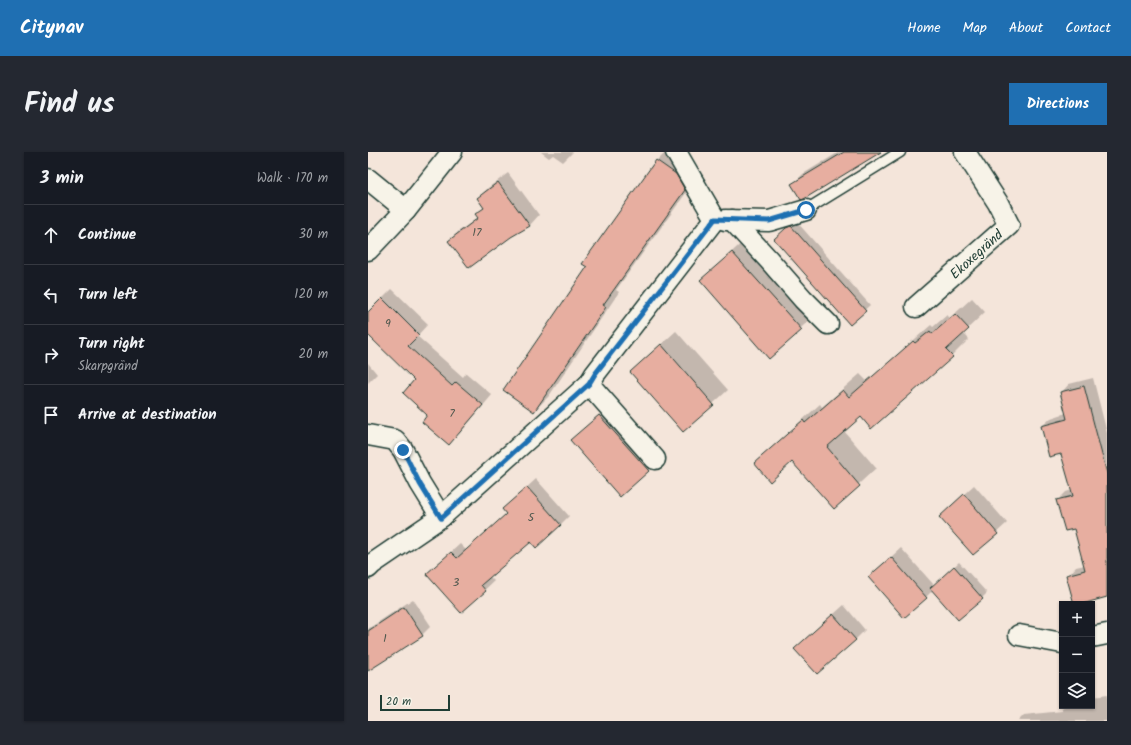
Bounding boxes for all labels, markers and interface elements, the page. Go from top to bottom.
text: Citynav [20,13,83,43]
text: Home [907,17,941,39]
text: Map [963,17,987,39]
text: About [1009,17,1043,39]
text: Contact [1065,17,1111,39]
text: Find us [24,82,115,127]
button: Directions [1009,83,1107,125]
text: 3 min [40,165,84,192]
text: Walk · 170 m [257,168,328,189]
route start [797,201,815,219]
text: Continue [78,223,136,247]
house number: 17 [472,223,482,242]
icon: ahead [40,224,62,246]
text: 30 m [299,224,328,245]
street label: Ekoxegränd [945,224,1009,285]
text: Turn left [78,283,138,307]
icon: left [40,284,62,306]
text: 120 m [294,284,328,305]
house number: 9 [385,314,391,333]
text: Turn right [78,332,145,356]
icon: right [40,344,62,366]
text: 20 m [298,344,328,365]
text: Skarpgränd [78,356,138,377]
text: Arrive at destination [78,403,217,427]
icon: arrive [40,404,62,426]
house number: 7 [449,404,455,423]
route end [394,441,412,459]
house number: 5 [528,508,536,527]
house number: 3 [453,573,460,592]
map controls [1059,601,1095,709]
button: + [1059,601,1095,637]
house number: 1 [383,629,387,648]
button: − [1059,637,1095,673]
button: layers [1059,673,1095,709]
scale bar [380,693,450,712]
text: 20 m [386,693,411,711]

